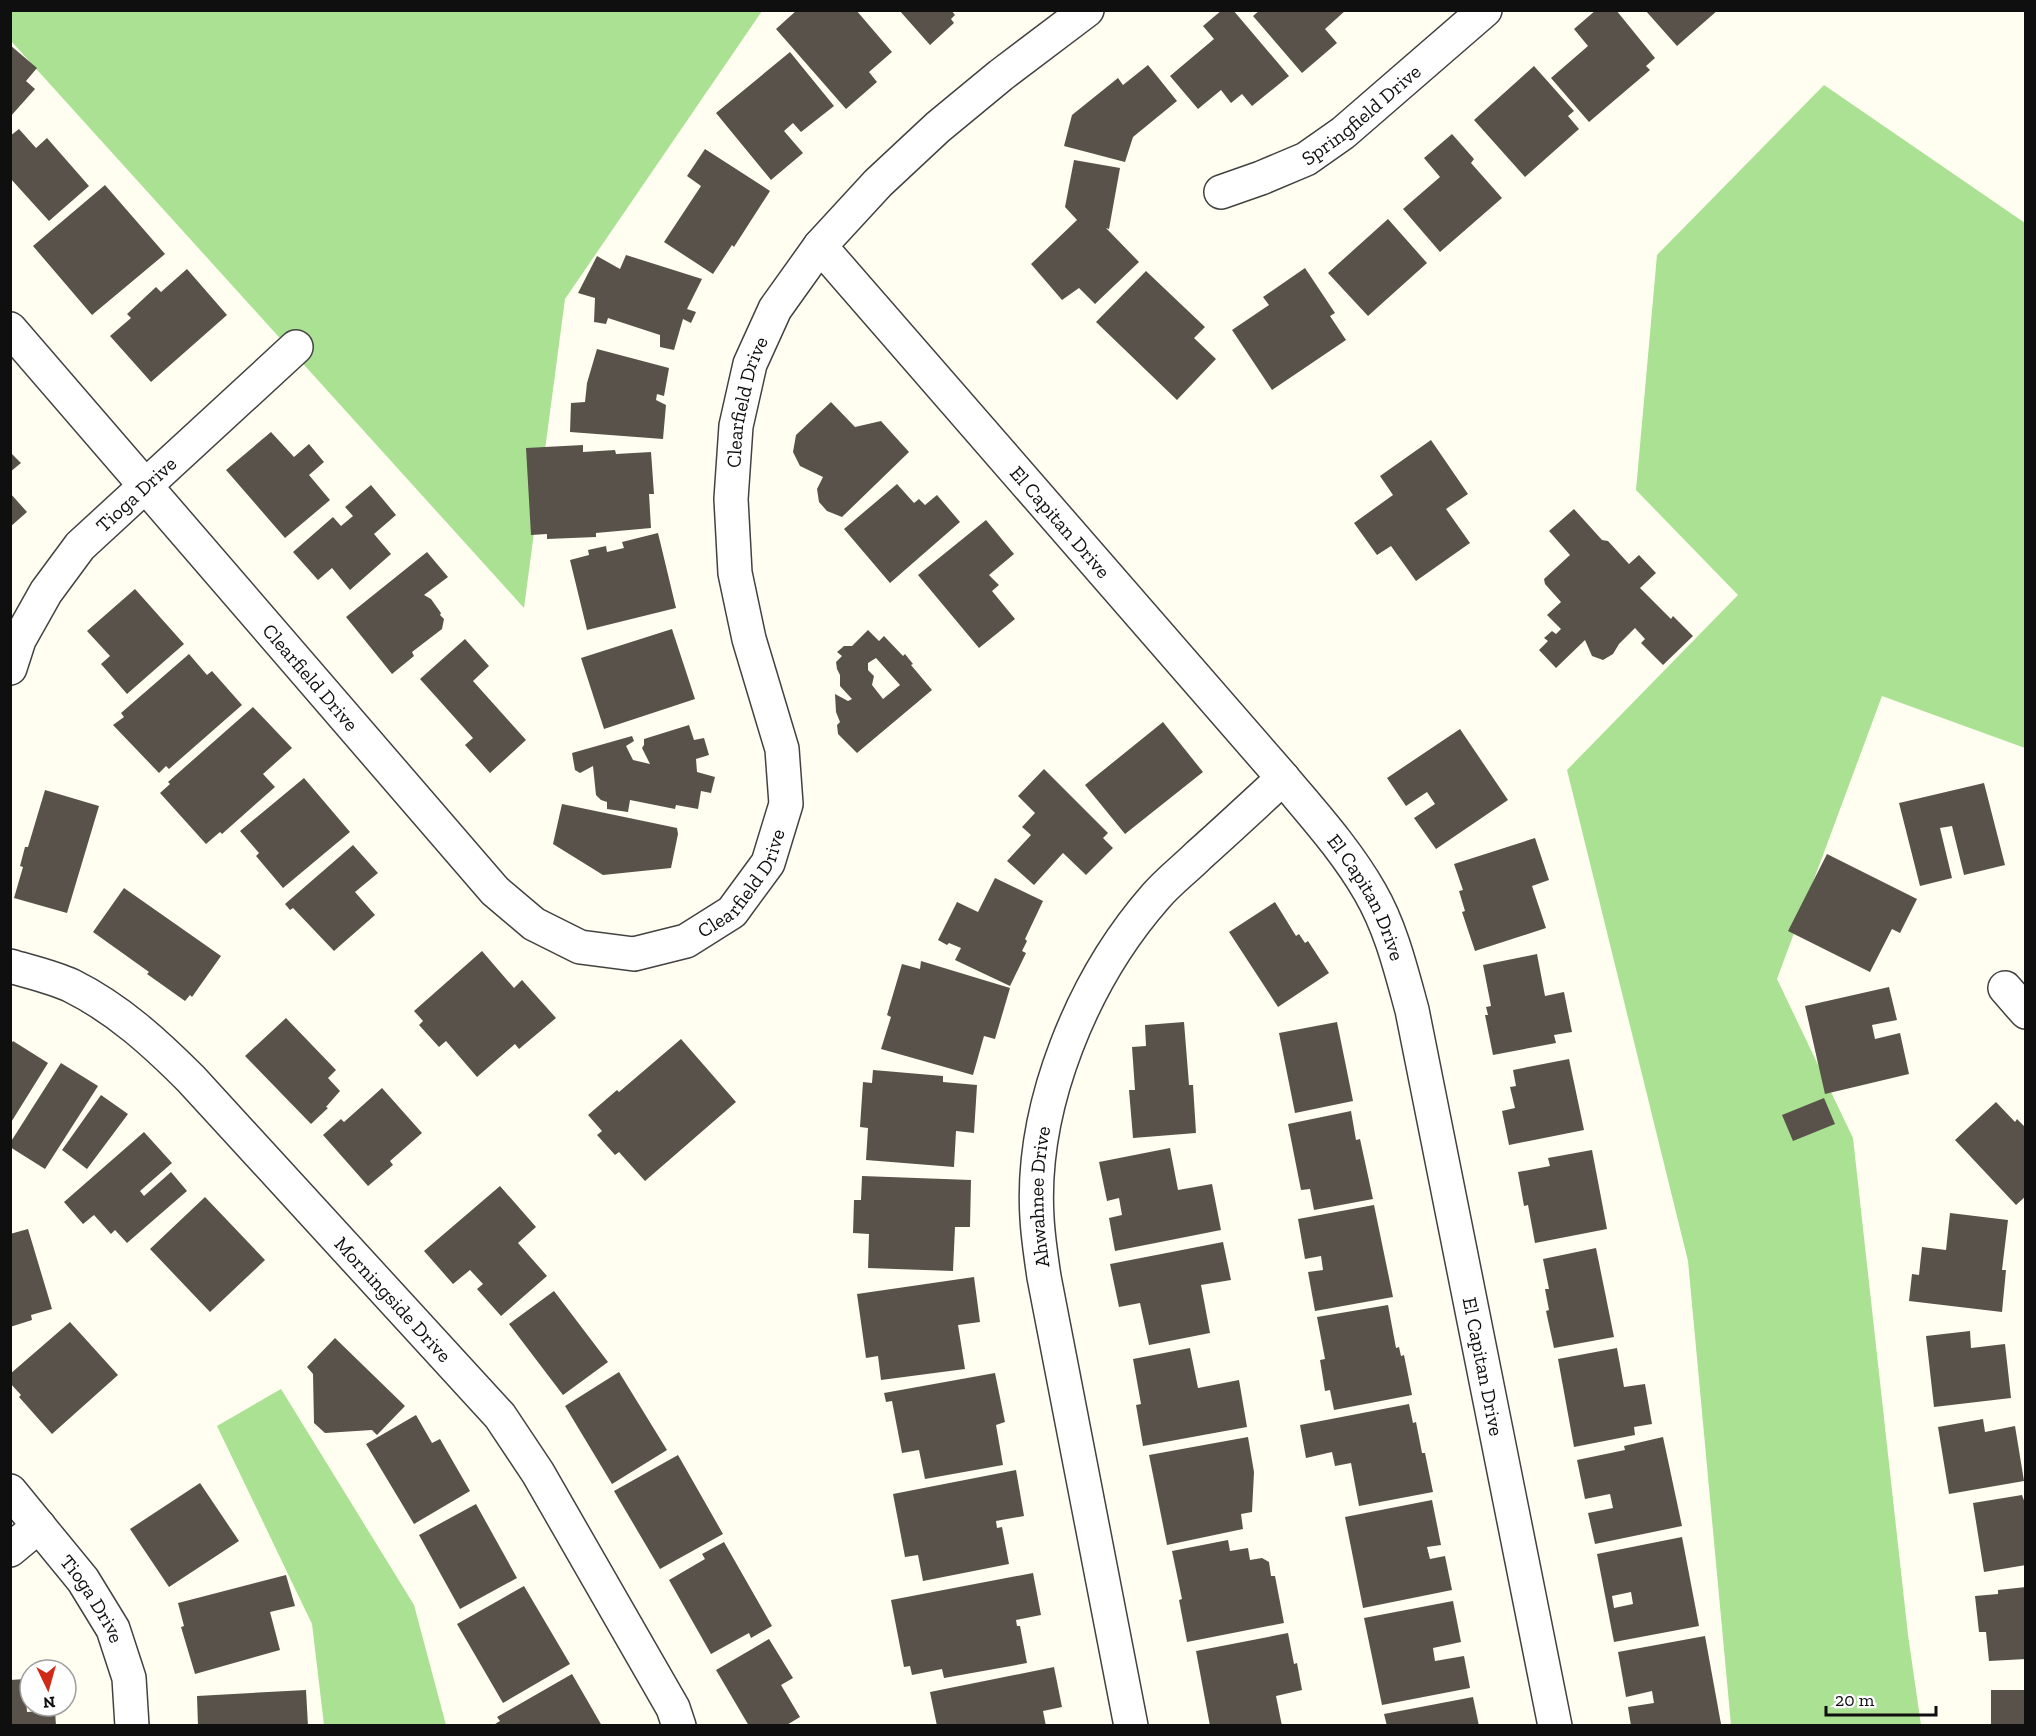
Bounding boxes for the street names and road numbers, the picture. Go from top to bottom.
street label: Springfield Drive [1297,59,1426,170]
street label: Clearfield Drive [721,332,773,468]
street label: Tioga Drive [91,451,181,537]
street label: El Capitan Drive [1005,461,1116,583]
street label: Clearfield Drive [258,618,364,736]
street label: Clearfield Drive [693,826,790,943]
street label: El Capitan Drive [1322,829,1410,964]
street label: Ahwahnee Drive [1024,1124,1055,1269]
street label: Morningside Drive [330,1232,457,1367]
street label: El Capitan Drive [1458,1295,1509,1438]
street label: Tioga Drive [55,1550,129,1646]

